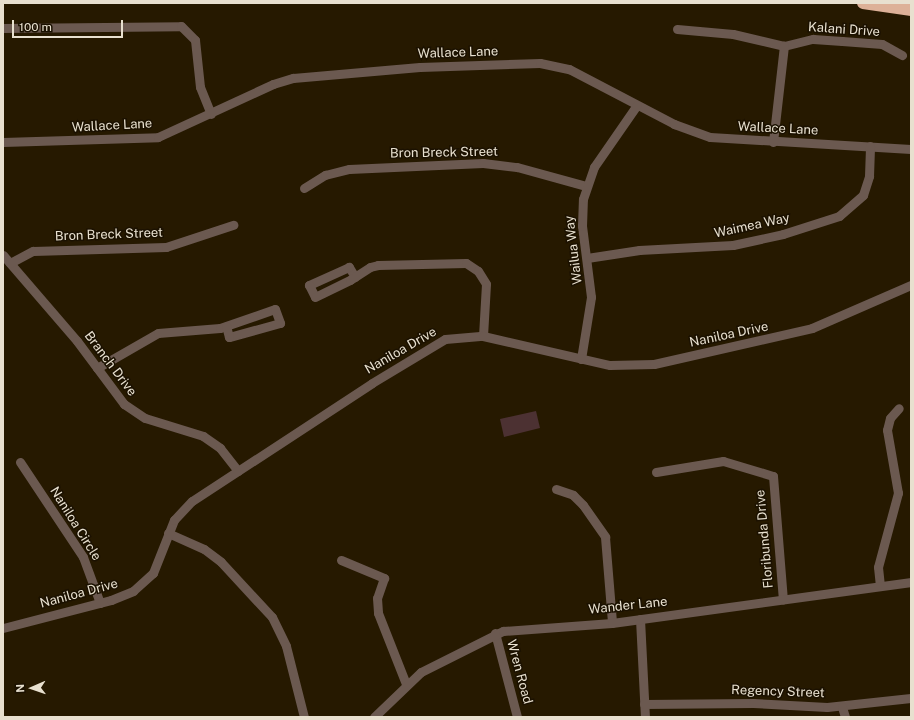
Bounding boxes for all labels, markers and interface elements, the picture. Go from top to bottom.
scale bar [14,12,125,38]
text: 100 m [19,20,52,34]
street label: Kalani Drive [808,20,880,40]
street label: Wallace Lane [417,44,499,62]
street label: Wallace Lane [71,116,153,136]
street label: Wallace Lane [737,119,819,139]
street label: Bron Breck Street [390,144,498,162]
street label: Waimea Way [713,210,791,242]
street label: Wailua Way [562,214,586,286]
street label: Bron Breck Street [55,225,163,245]
street label: Naniloa Drive [688,319,770,351]
street label: Naniloa Drive [362,324,440,378]
street label: Branch Drive [81,329,139,399]
street label: Naniloa Circle [46,484,104,564]
street label: Floribunda Drive [753,489,777,589]
street label: Naniloa Drive [38,576,120,612]
street label: Wander Lane [588,594,668,618]
street label: Wren Road [503,638,535,706]
north arrow [12,668,52,708]
street label: Regency Street [731,683,825,701]
text: N [14,684,26,693]

